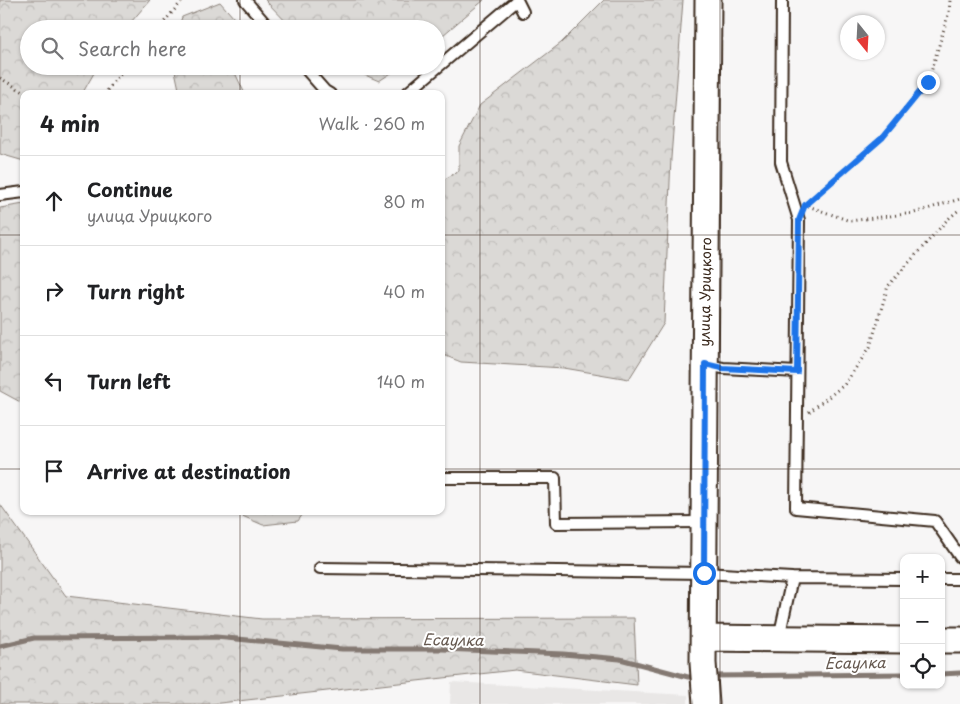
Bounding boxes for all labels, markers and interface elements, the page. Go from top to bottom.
north arrow [840,15,885,60]
search box [20,20,445,75]
icon: search [38,34,66,62]
text: Search here [78,34,187,62]
route end [917,71,940,94]
text: 4 min [40,107,100,139]
text: Walk · 260 m [319,111,425,135]
text: Continue [87,175,173,203]
icon: ahead [40,187,68,215]
text: 80 m [383,189,425,213]
text: улица Урицкого [87,203,212,227]
street label: улица Урицкого [694,237,716,347]
icon: right [40,277,68,305]
text: Turn right [87,277,185,305]
text: 40 m [383,279,425,303]
icon: left [40,367,68,395]
text: Turn left [87,367,171,395]
text: 140 m [377,369,425,393]
icon: arrive [40,457,68,485]
text: Arrive at destination [87,457,291,485]
map controls [900,554,945,689]
button: + [900,554,945,599]
route start [693,562,716,585]
button: − [900,599,945,644]
water label: Есаулка [422,627,484,651]
button: locate [900,644,945,689]
water label: Есаулка [824,650,886,674]

